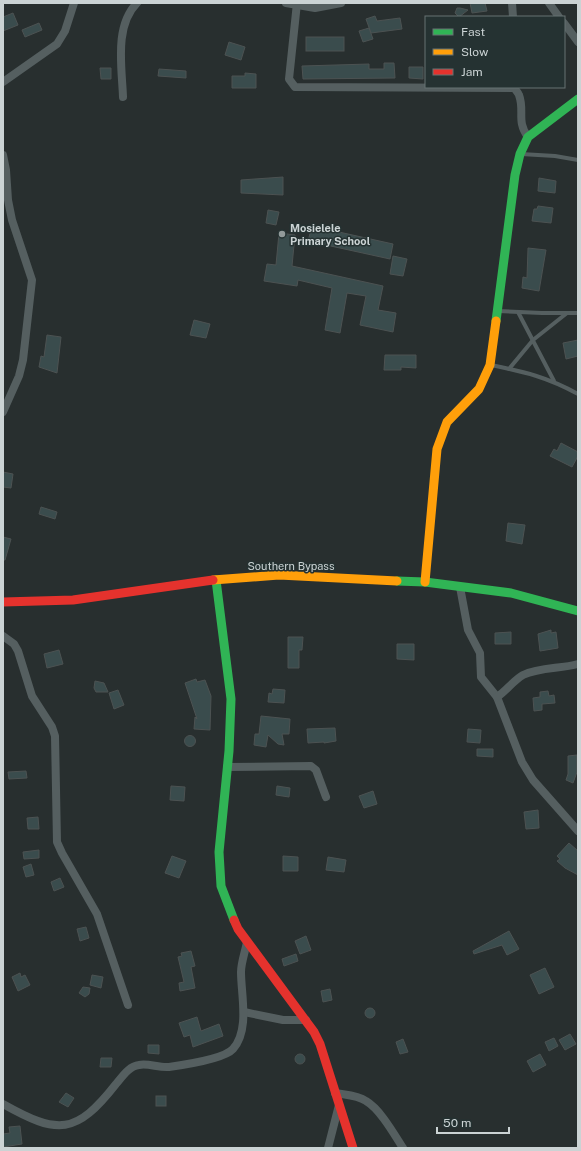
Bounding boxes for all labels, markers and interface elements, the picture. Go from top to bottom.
legend [425,16,565,88]
text: Fast [461,25,486,39]
text: Slow [461,45,489,59]
text: Jam [461,65,483,79]
place label: Mosielele Primary School [290,222,371,247]
marker: Mosielele Primary School [277,229,287,239]
street label: Southern Bypass [248,560,335,572]
scale bar [437,1109,509,1135]
text: 50 m [443,1116,471,1130]

